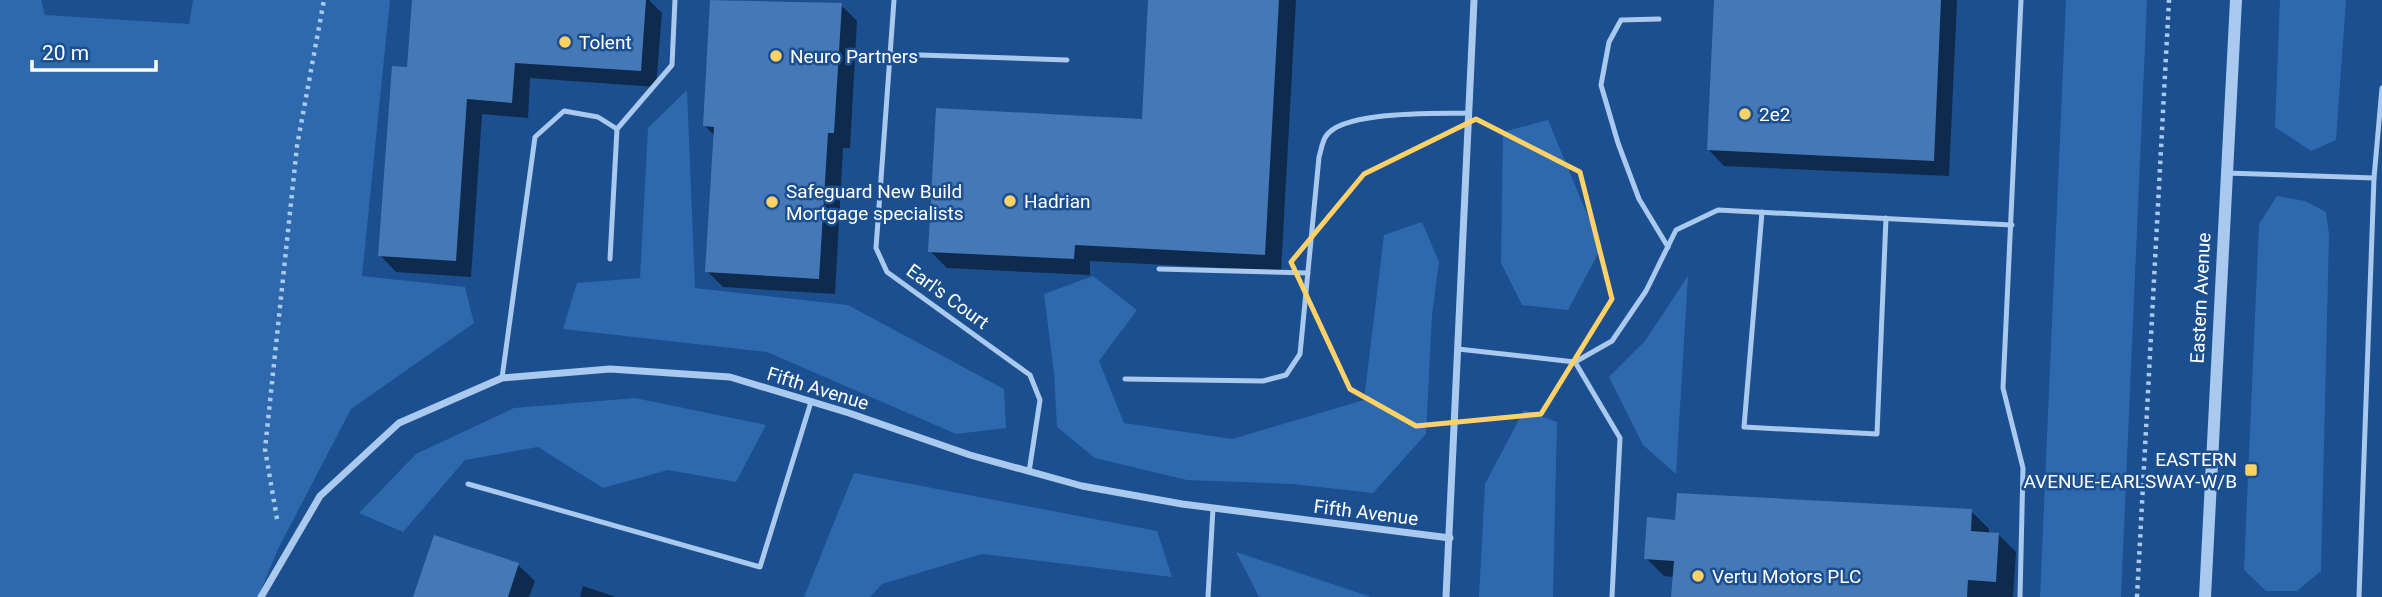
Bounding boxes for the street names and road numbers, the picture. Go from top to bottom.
street label: Eastern Avenue [2186,232,2215,364]
street label: Earl's Court [902,259,993,334]
street label: Fifth Avenue [764,362,872,415]
street label: Fifth Avenue [1312,495,1420,530]

